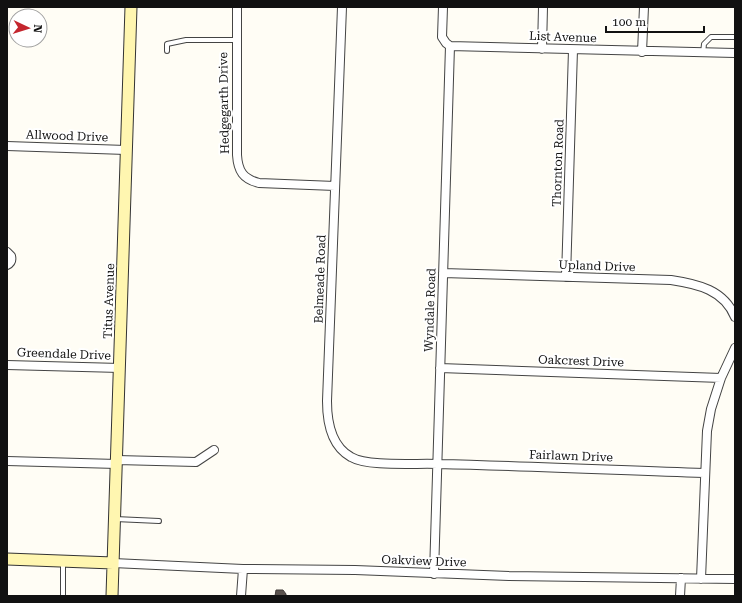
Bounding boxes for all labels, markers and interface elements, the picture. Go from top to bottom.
north arrow [8,8,48,48]
scale bar [606,8,704,34]
text: 100 m [612,15,646,29]
text: N [31,24,44,34]
street label: List Avenue [529,29,597,45]
street label: Hedgegarth Drive [216,51,232,154]
street label: Thornton Road [549,119,567,207]
street label: Allwood Drive [26,128,109,144]
street label: Belmeade Road [311,234,329,324]
street label: Upland Drive [558,258,636,274]
street label: Titus Avenue [101,263,117,339]
street label: Wyndale Road [422,268,438,352]
street label: Greendale Drive [17,345,112,363]
street label: Oakcrest Drive [538,353,625,370]
street label: Fairlawn Drive [529,448,614,464]
street label: Oakview Drive [381,553,467,569]

